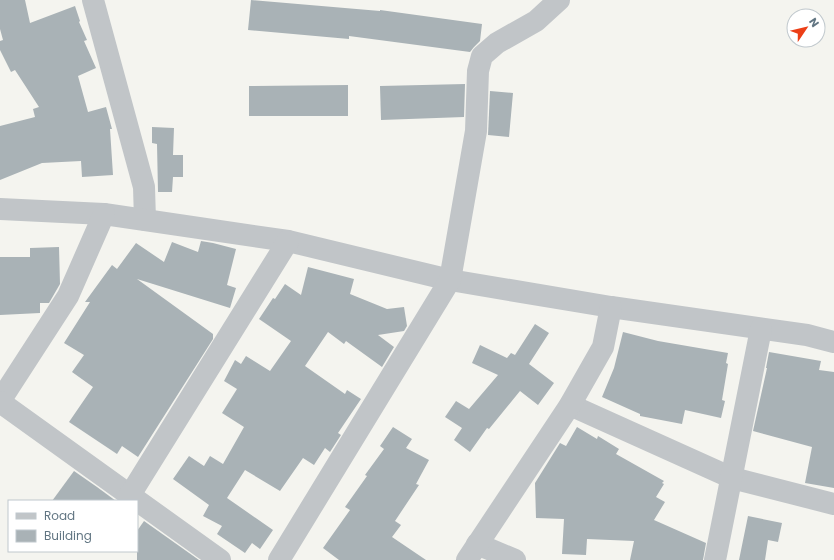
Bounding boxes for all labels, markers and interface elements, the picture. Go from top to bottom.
north arrow [786,8,826,48]
text: N [805,14,823,30]
legend [8,500,138,552]
text: Road [44,507,75,524]
text: Building [44,527,92,544]

